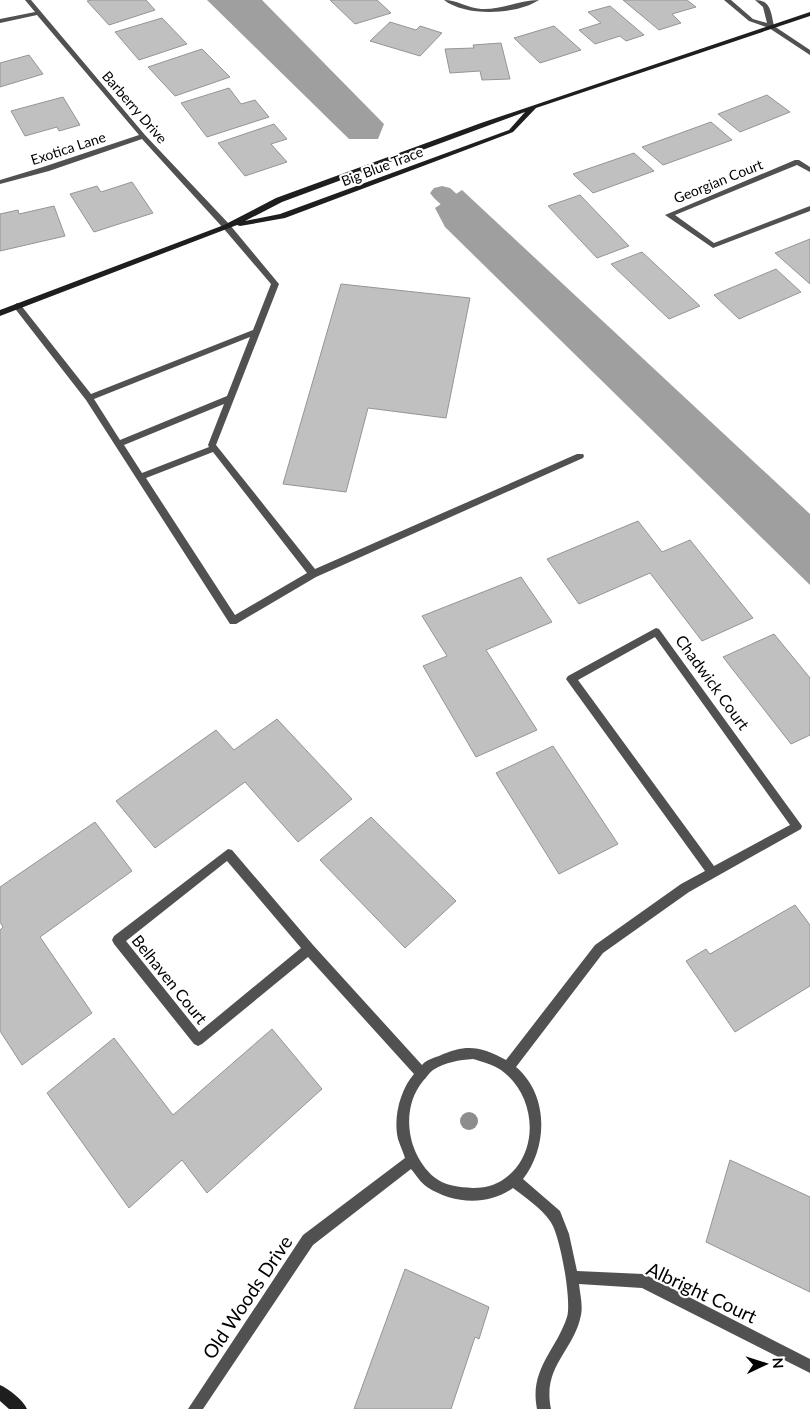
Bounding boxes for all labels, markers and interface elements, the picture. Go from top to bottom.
street label: Barberry Drive [99,67,171,147]
street label: Exotica Lane [28,128,108,168]
street label: Big Blue Trace [339,143,425,189]
street label: Georgian Court [671,155,765,207]
street label: Chadwick Court [672,631,754,733]
street label: Belhaven Court [128,931,212,1027]
street label: Old Woods Drive [197,1231,297,1363]
street label: Albright Court [643,1256,761,1328]
north arrow [740,1339,790,1389]
text: N [770,1357,787,1369]

